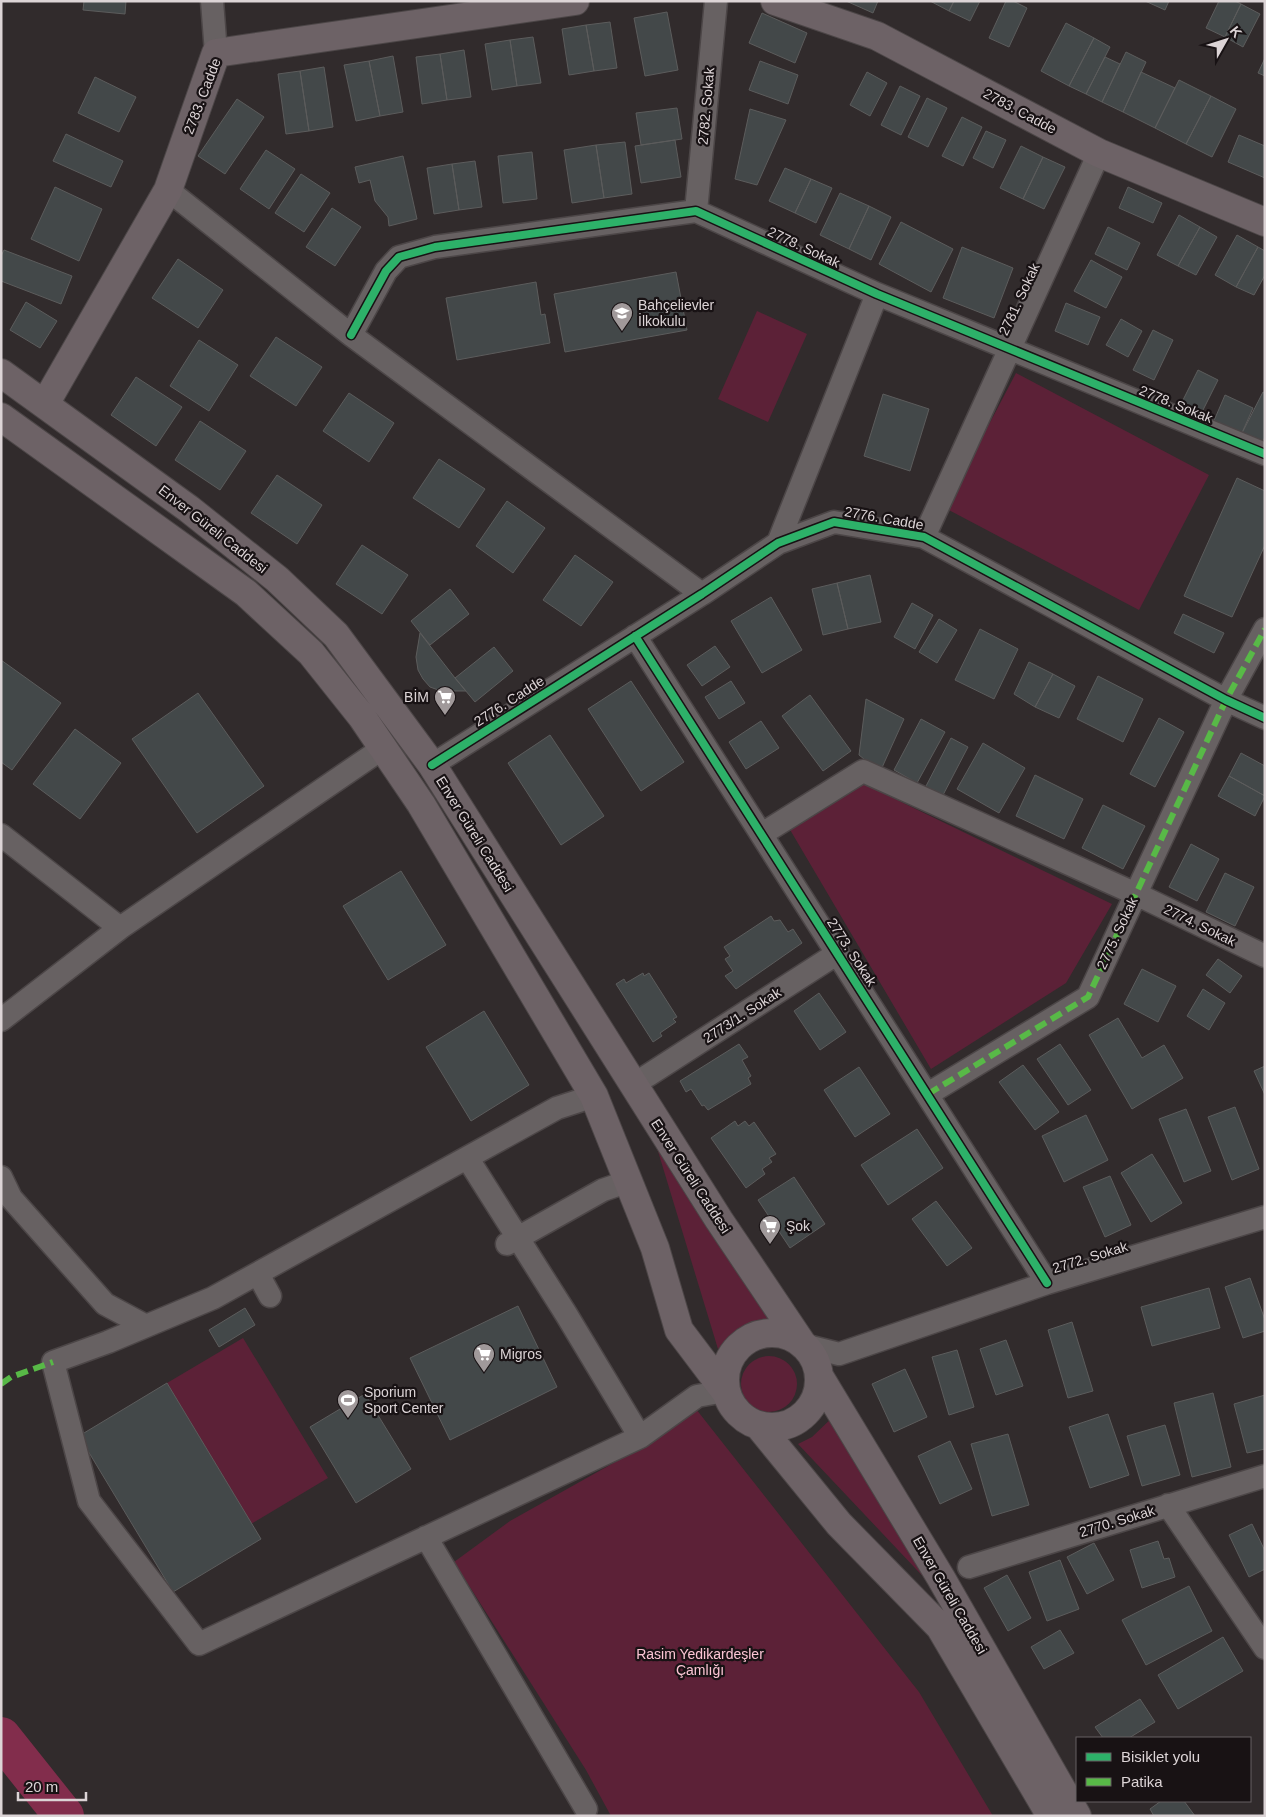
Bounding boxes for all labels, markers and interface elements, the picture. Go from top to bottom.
north arrow [1201,15,1251,65]
text: K [1227,23,1246,41]
street label: 2783. Cadde [180,56,224,136]
street label: 2782. Sokak [695,66,717,145]
street label: 2783. Cadde [981,85,1059,137]
street label: 2778. Sokak [765,223,844,271]
street label: 2781. Sokak [995,259,1043,338]
place label: Bahçelievler İlkokulu [638,297,715,329]
school or university icon: Bahçelievler İlkokulu [610,301,634,332]
street label: 2778. Sokak [1137,382,1216,426]
street label: Enver Güreli Caddesi [156,482,270,576]
street label: 2776. Cadde [843,503,925,533]
street label: 2776. Cadde [471,672,547,730]
supermarket icon: BİM [433,685,457,716]
place label: BİM [404,688,429,705]
street label: Enver Güreli Caddesi [433,773,517,895]
street label: 2775. Sokak [1093,893,1141,972]
street label: 2774. Sokak [1162,901,1239,950]
street label: 2773. Sokak [824,915,880,990]
street label: 2773/1. Sokak [700,983,785,1046]
street label: Enver Güreli Caddesi [648,1116,734,1236]
supermarket icon: Şok [758,1214,782,1245]
place label: Şok [786,1218,811,1234]
street label: 2772. Sokak [1050,1238,1131,1276]
supermarket icon: Migros [472,1342,496,1373]
place label: Migros [500,1346,542,1362]
place label: Sporium Sport Center [364,1384,444,1416]
sports icon: Sporium Sport Center [336,1388,360,1419]
street label: 2770. Sokak [1077,1502,1158,1540]
street label: Enver Güreli Caddesi [910,1533,990,1657]
park label: Rasim Yedikardeşler Çamlığı [636,1646,764,1678]
legend [1076,1737,1251,1802]
text: Bisiklet yolu [1121,1748,1200,1765]
scale bar [18,1770,85,1802]
text: Patika [1121,1773,1163,1790]
text: 20 m [25,1778,58,1795]

